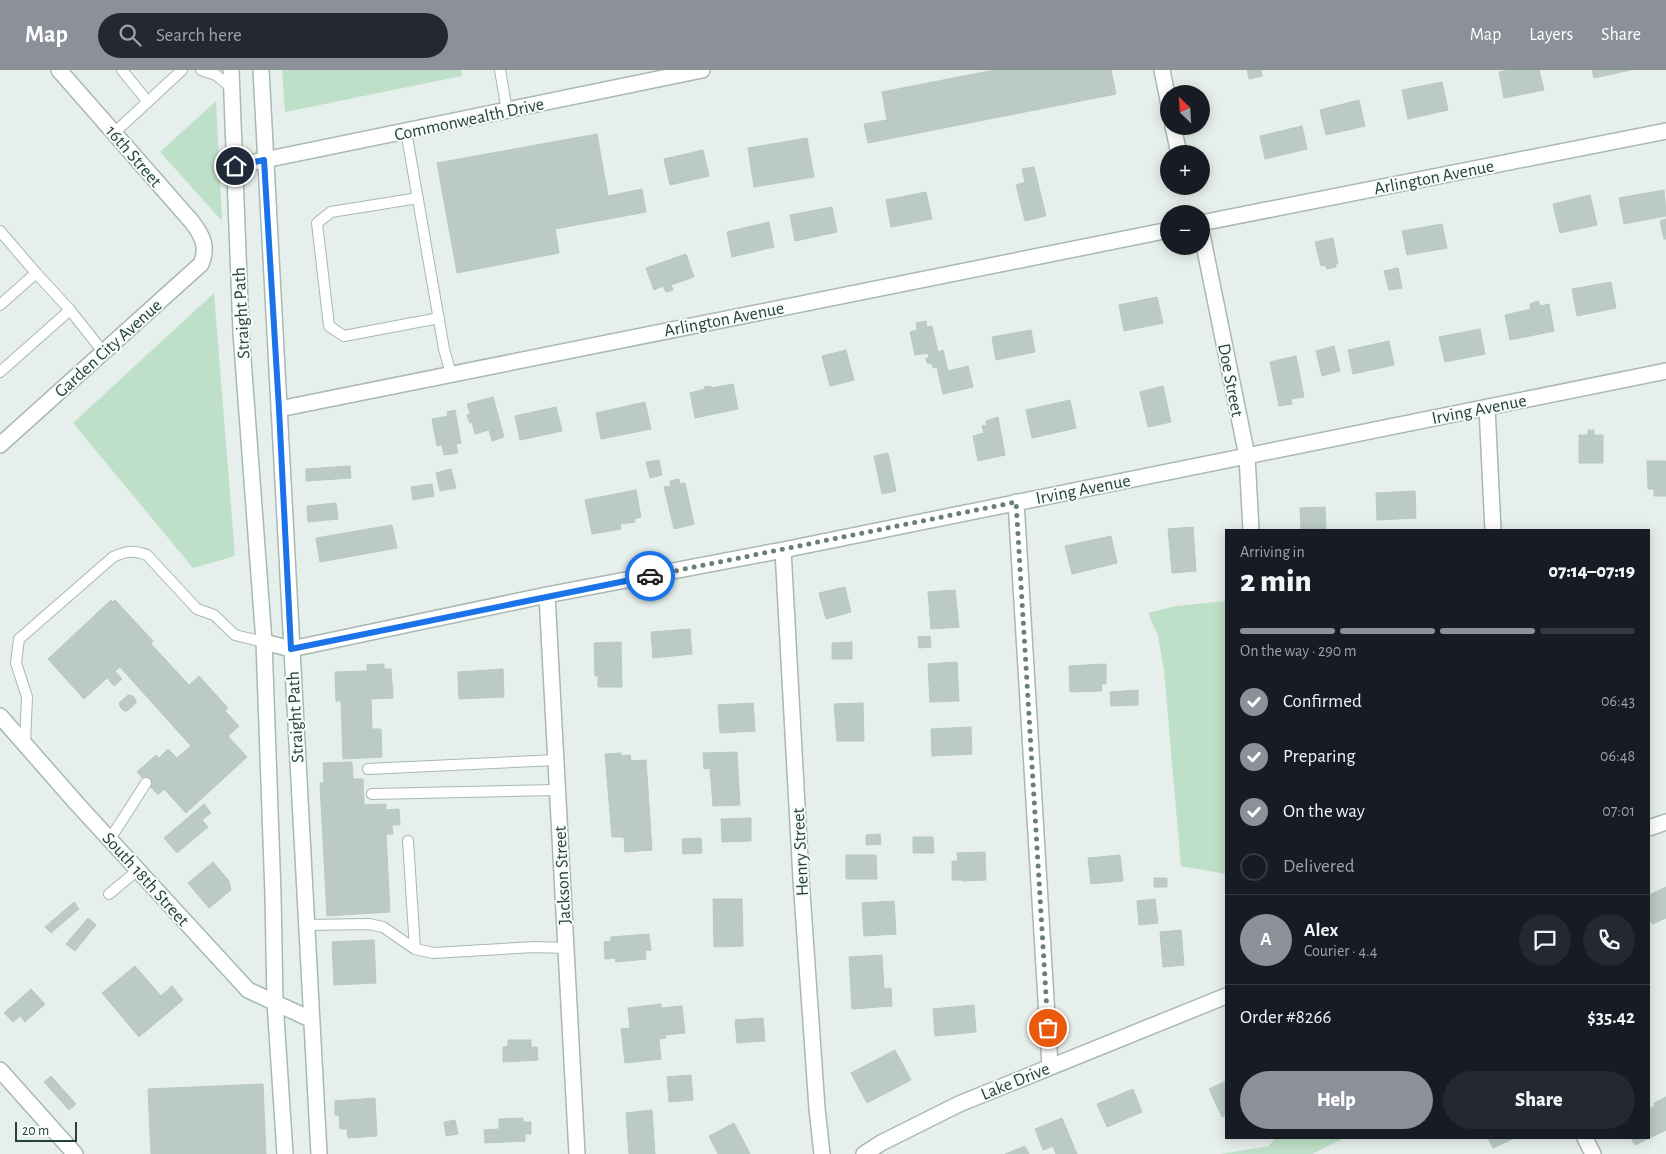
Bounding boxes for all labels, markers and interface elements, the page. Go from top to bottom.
search box [98,13,448,58]
icon: search [116,21,144,49]
text: Map [25,23,68,47]
text: Search here [156,26,242,45]
text: Map [1470,26,1501,44]
text: Layers [1529,26,1573,44]
text: Share [1601,26,1641,44]
north arrow [1160,85,1210,135]
map controls [1160,85,1210,255]
street label: Commonwealth Drive [393,95,546,145]
street label: 16th Street [102,122,165,191]
pin [214,145,256,187]
button: + [1160,145,1210,195]
icon: home [221,152,249,180]
street label: Arlington Avenue [1373,158,1496,198]
button: − [1160,205,1210,255]
street label: Straight Path [231,267,253,359]
street label: Garden City Avenue [52,296,166,401]
street label: Arlington Avenue [663,300,786,340]
street label: Doe Street [1214,342,1246,419]
street label: Irving Avenue [1430,392,1528,428]
street label: Irving Avenue [1034,472,1132,508]
text: Arriving in [1240,544,1305,560]
courier [625,551,675,601]
icon: car [636,562,664,590]
text: 07:14–07:19 [1548,562,1635,581]
text: 2 min [1240,565,1312,597]
text: On the way · 290 m [1240,643,1357,659]
street label: Straight Path [285,671,307,763]
icon: check [1240,688,1268,716]
text: Confirmed [1283,692,1362,711]
text: 06:43 [1601,693,1635,709]
icon: check [1240,743,1268,771]
text: Preparing [1283,747,1356,766]
text: 06:48 [1600,748,1635,764]
icon: check [1240,798,1268,826]
text: On the way [1283,802,1365,821]
text: 07:01 [1602,803,1635,819]
street label: Henry Street [790,807,812,897]
street label: Jackson Street [551,825,575,925]
street label: South 18th Street [99,829,192,930]
text: Delivered [1283,857,1355,876]
button: chat [1519,914,1571,966]
button: phone [1583,914,1635,966]
text: Alex [1304,921,1338,940]
text: A [1260,930,1272,949]
text: Courier · 4.4 [1304,943,1377,959]
pin [1027,1007,1069,1049]
text: Order #8266 [1240,1008,1331,1027]
text: $35.42 [1587,1008,1635,1027]
icon: bag [1034,1014,1062,1042]
street label: Lake Drive [978,1060,1052,1104]
button: Help [1240,1071,1433,1129]
button: Share [1443,1071,1635,1129]
scale bar [15,1119,78,1142]
text: 20 m [22,1124,49,1138]

